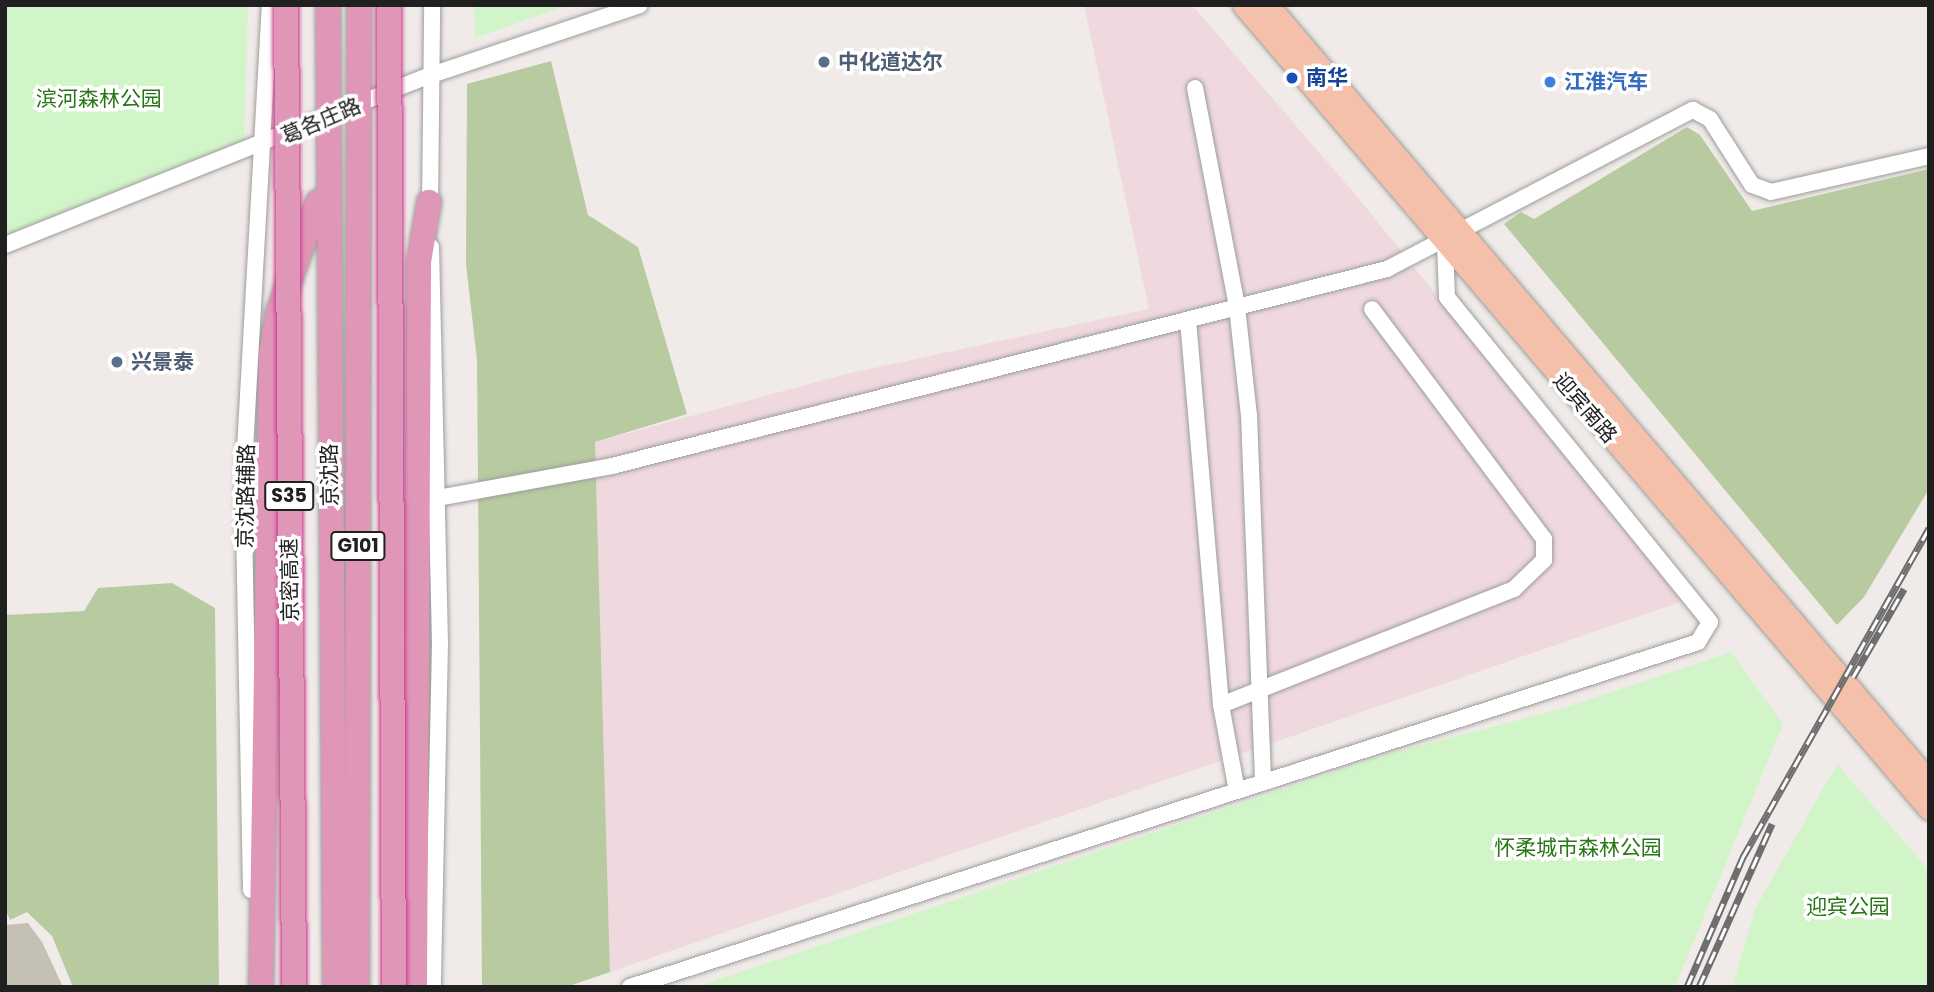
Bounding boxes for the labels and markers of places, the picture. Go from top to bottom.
place label: 中化道达尔 [838,49,943,75]
marker: 中化道达尔 [816,54,832,70]
place label: 南华 [1306,65,1348,91]
place label: 江淮汽车 [1564,69,1648,95]
marker: 南华 [1284,70,1300,86]
marker: 江淮汽车 [1542,74,1558,90]
place label: 兴景泰 [131,349,194,375]
marker: 兴景泰 [109,354,125,370]

